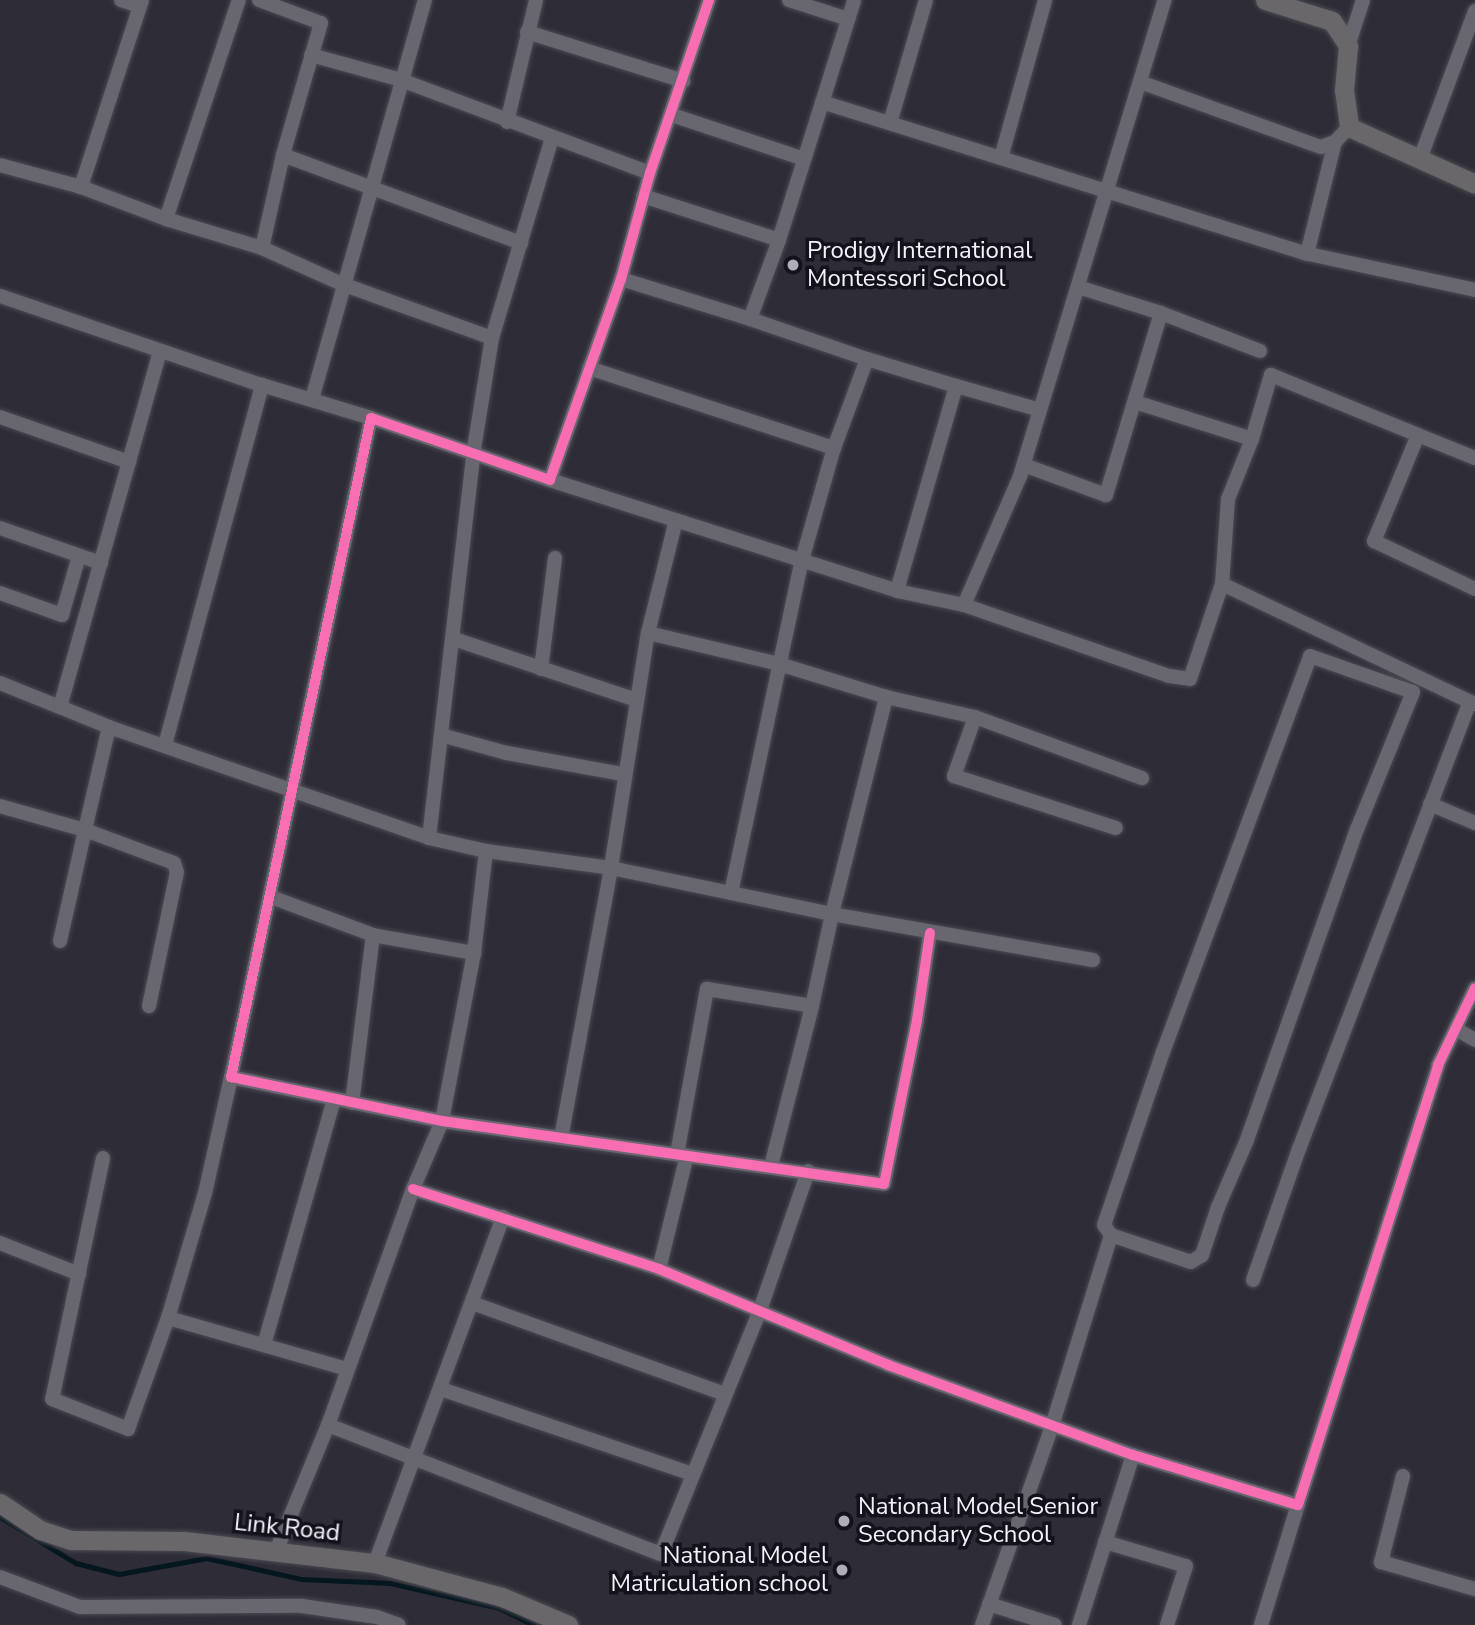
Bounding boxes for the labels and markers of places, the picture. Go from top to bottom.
place label: Prodigy International Montessori School [807,237,1032,293]
marker: Prodigy International Montessori School [785,257,801,273]
place label: National Model Senior Secondary School [858,1493,1098,1549]
marker: National Model Senior Secondary School [836,1513,852,1529]
place label: National Model Matriculation school [611,1542,828,1598]
marker: National Model Matriculation school [834,1562,850,1578]

